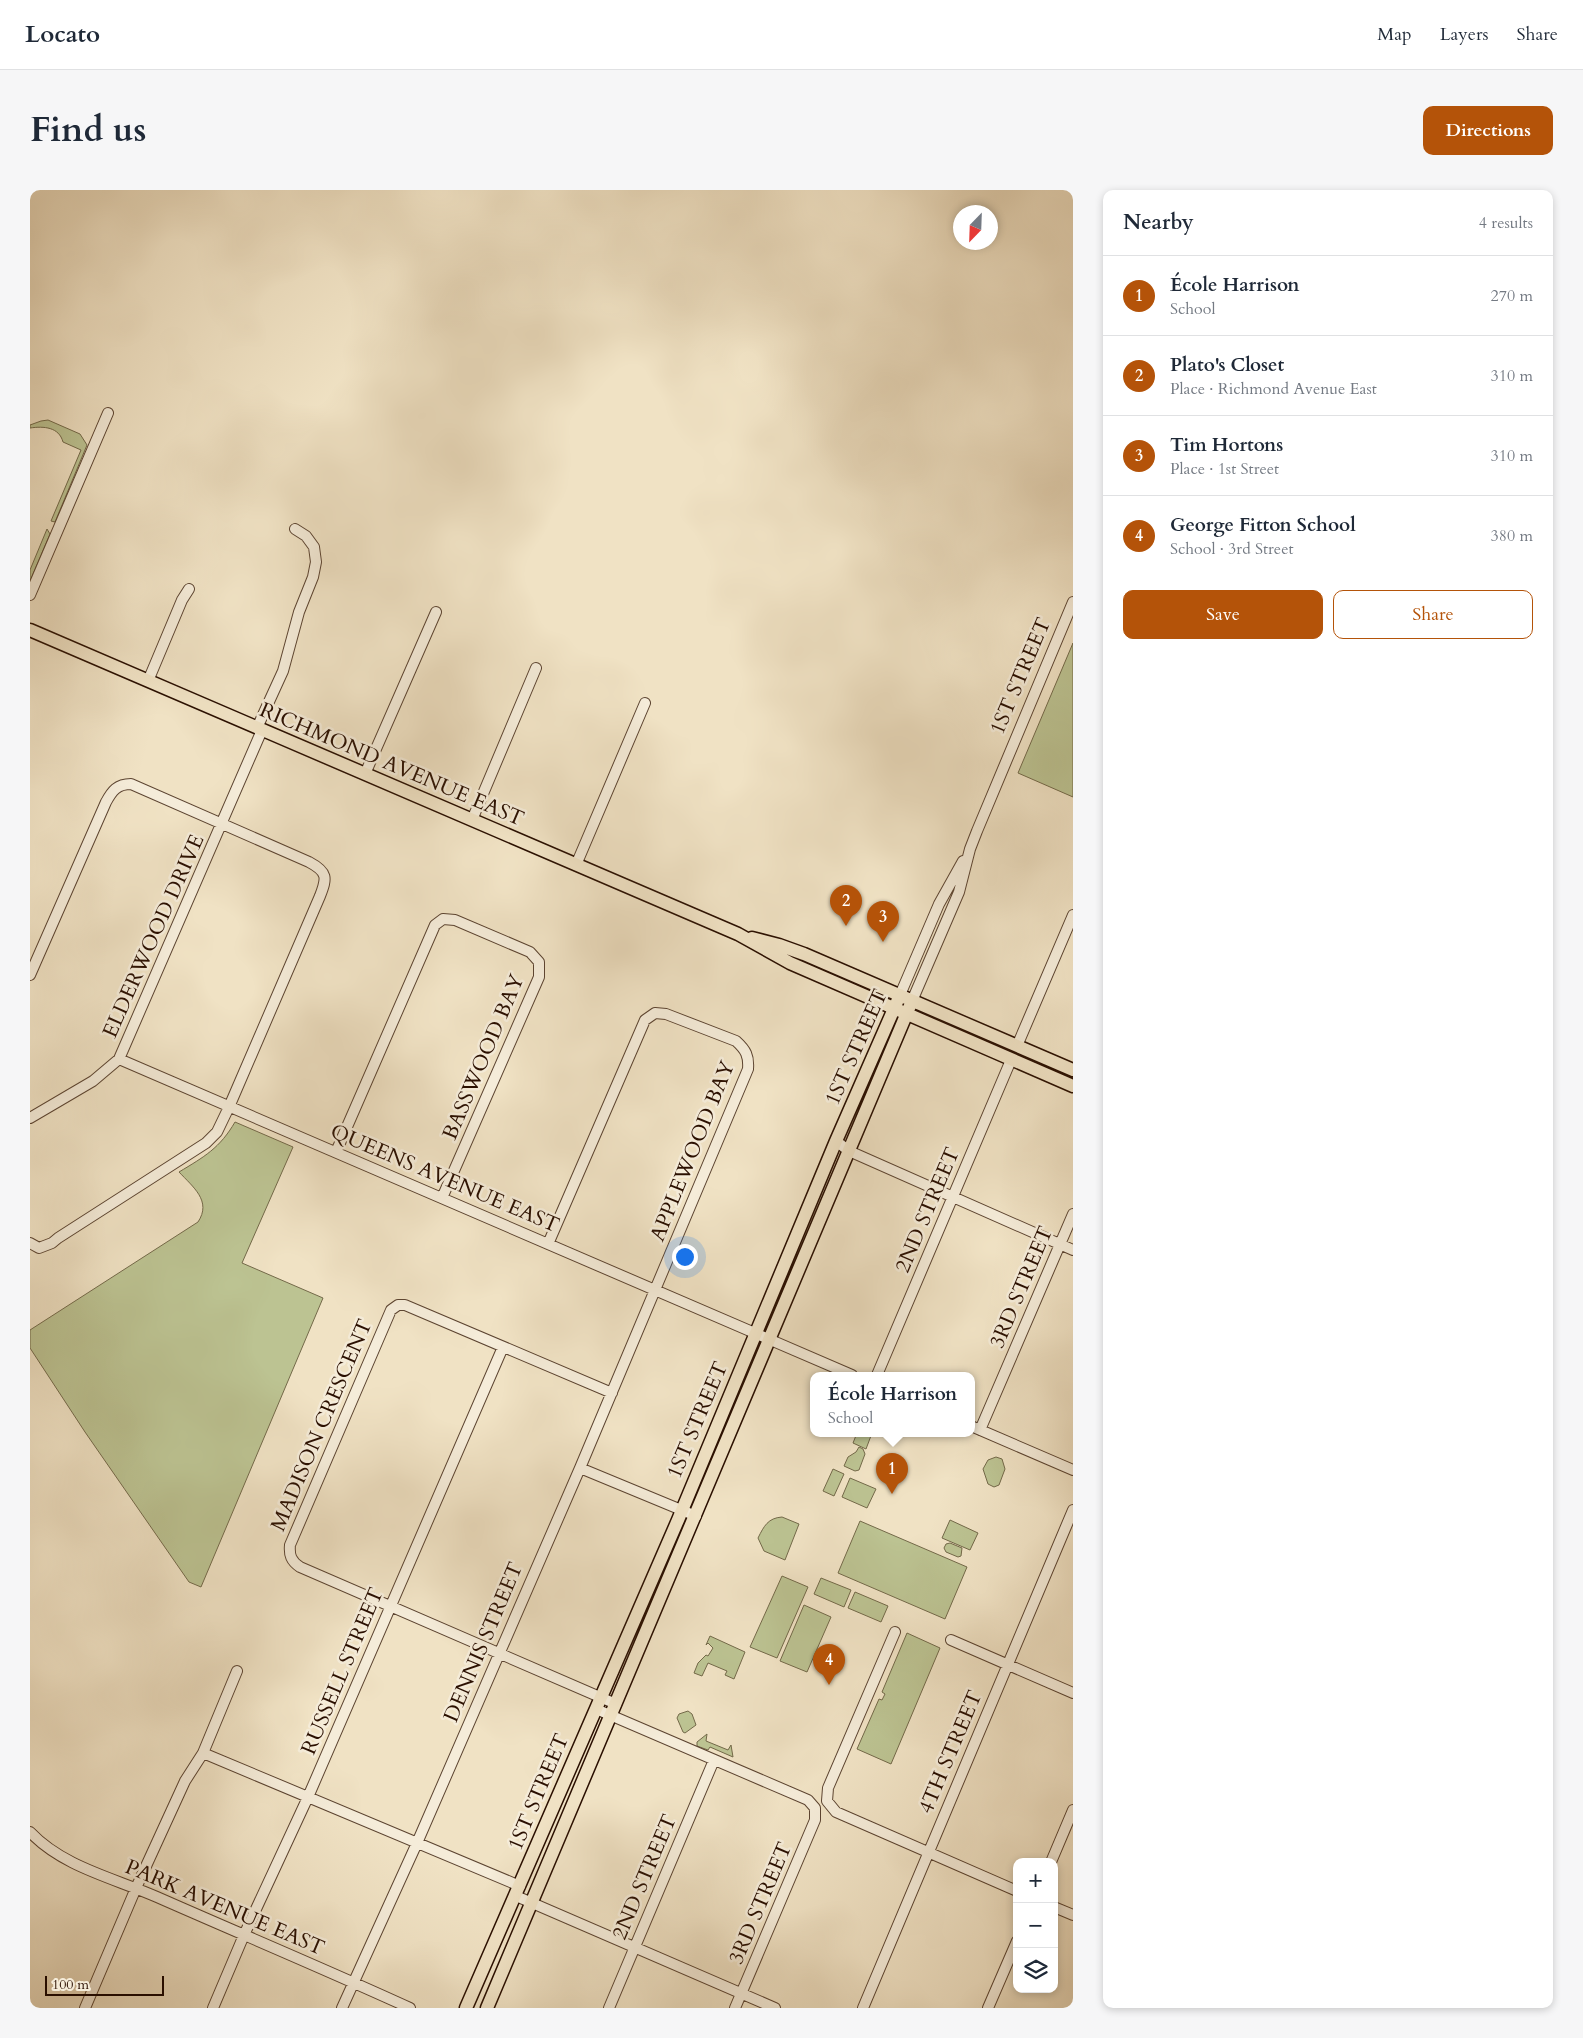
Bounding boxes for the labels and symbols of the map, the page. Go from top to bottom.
north arrow [953,205,998,250]
street label: 1ST STREET [983,613,1058,739]
street label: RICHMOND AVENUE EAST [255,695,529,833]
street label: ELDERWOOD DRIVE [96,830,211,1042]
pin: 2 [830,885,862,926]
pin: 3 [867,901,899,942]
street label: BASSWOOD BAY [435,970,532,1144]
street label: 1ST STREET [818,985,895,1110]
street label: APPLEWOOD BAY [643,1056,742,1246]
street label: QUEENS AVENUE EAST [326,1117,564,1240]
street label: 2ND STREET [888,1143,967,1277]
street label: 3RD STREET [983,1222,1060,1353]
your location [672,1244,698,1270]
street label: MADISON CRESCENT [264,1315,379,1536]
street label: 1ST STREET [660,1357,735,1483]
pin: 1 [876,1453,908,1494]
street label: DENNIS STREET [437,1558,530,1727]
street label: RUSSELL STREET [294,1583,391,1759]
pin: 4 [813,1644,845,1685]
street label: 4TH STREET [911,1686,989,1818]
street label: 1ST STREET [501,1729,576,1855]
street label: 2ND STREET [605,1810,684,1944]
street label: 3RD STREET [722,1838,799,1969]
street label: PARK AVENUE EAST [121,1852,329,1963]
scale bar [45,1973,164,1996]

